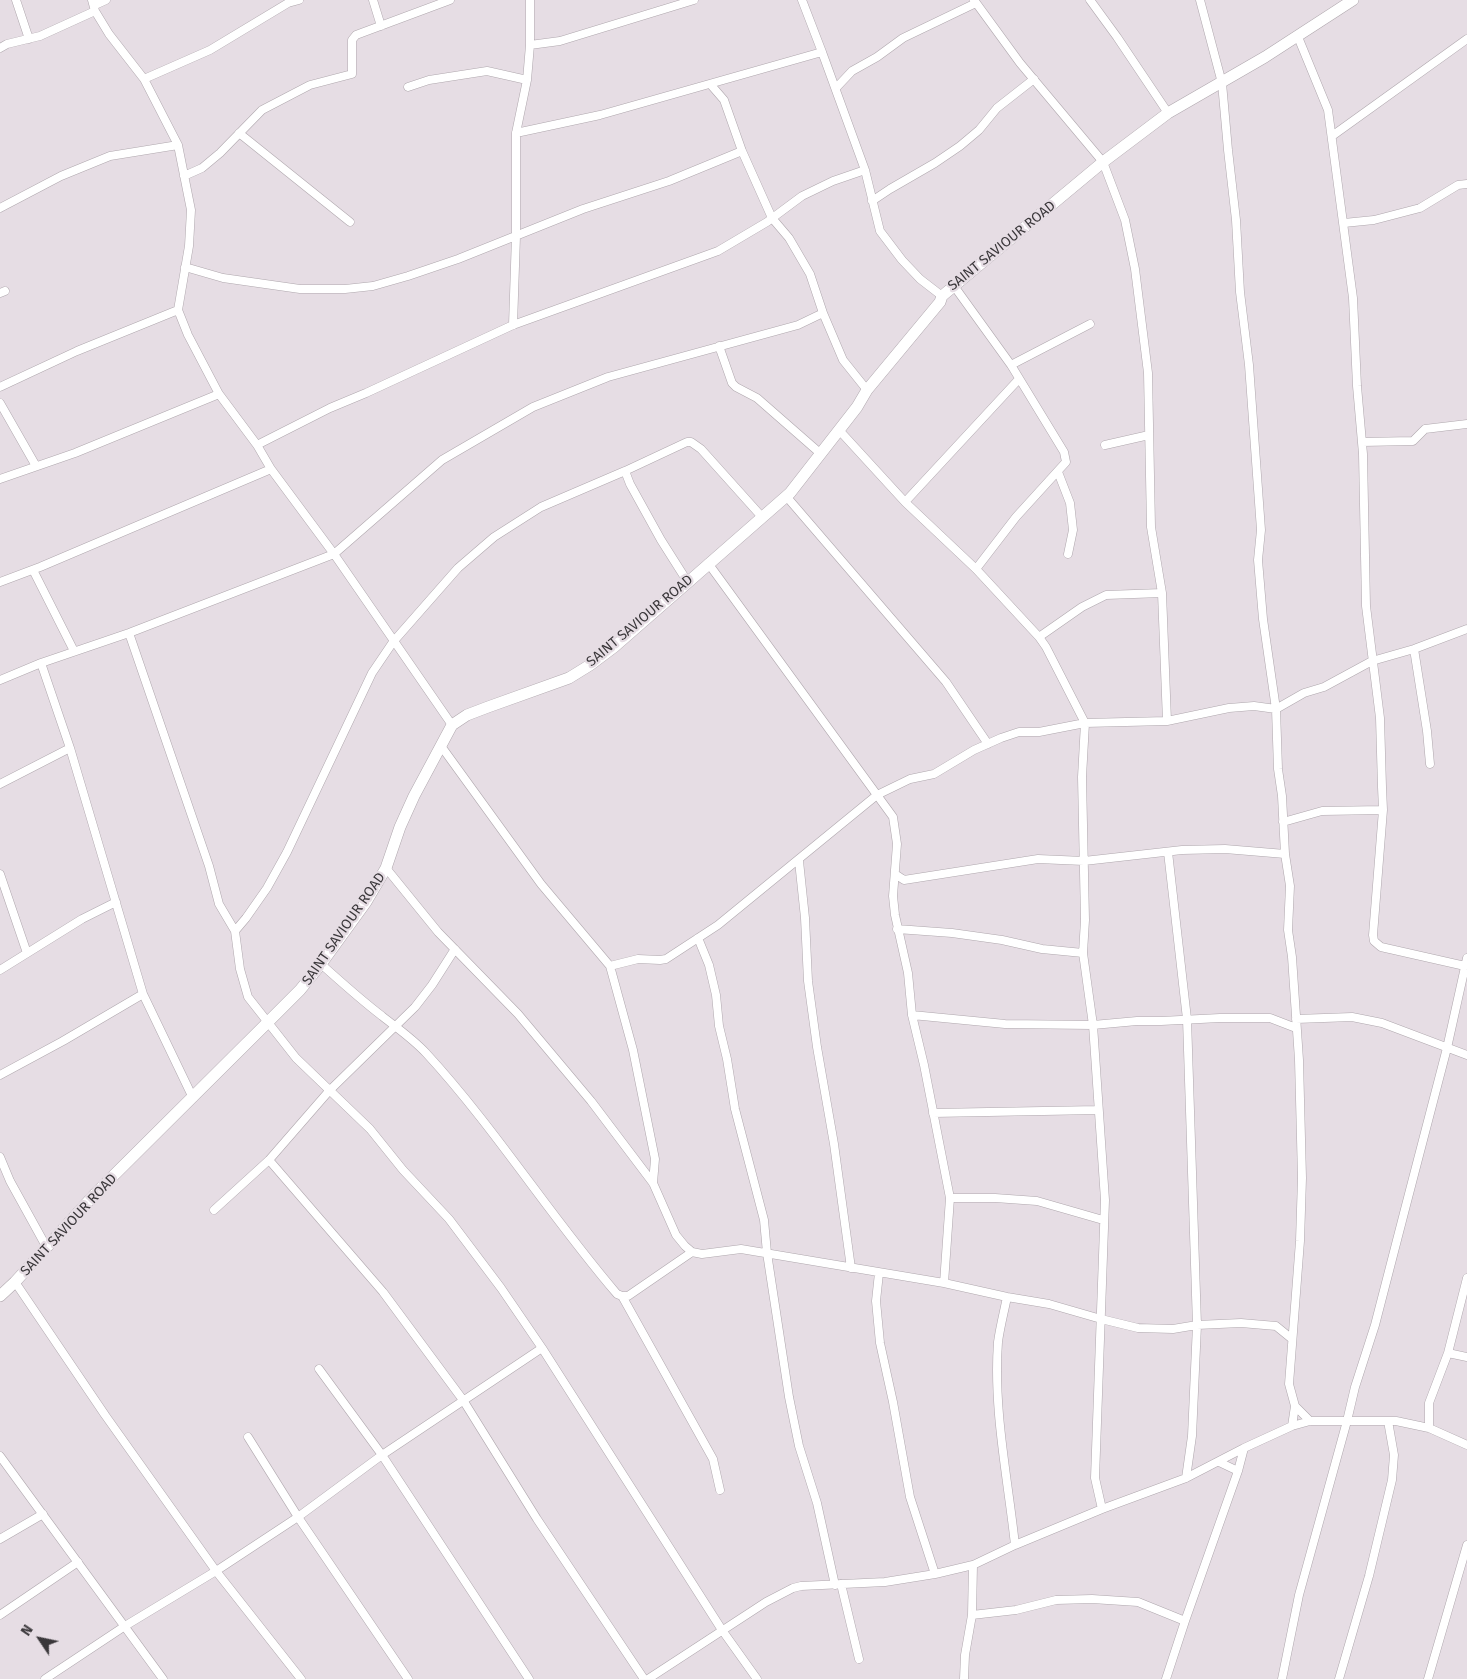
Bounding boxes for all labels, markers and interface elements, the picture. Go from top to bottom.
street label: SAINT SAVIOUR ROAD [945,197,1059,295]
street label: SAINT SAVIOUR ROAD [583,572,697,670]
street label: SAINT SAVIOUR ROAD [299,869,389,989]
street label: SAINT SAVIOUR ROAD [17,1170,121,1280]
north arrow [15,1614,65,1664]
text: N [17,1622,37,1639]

